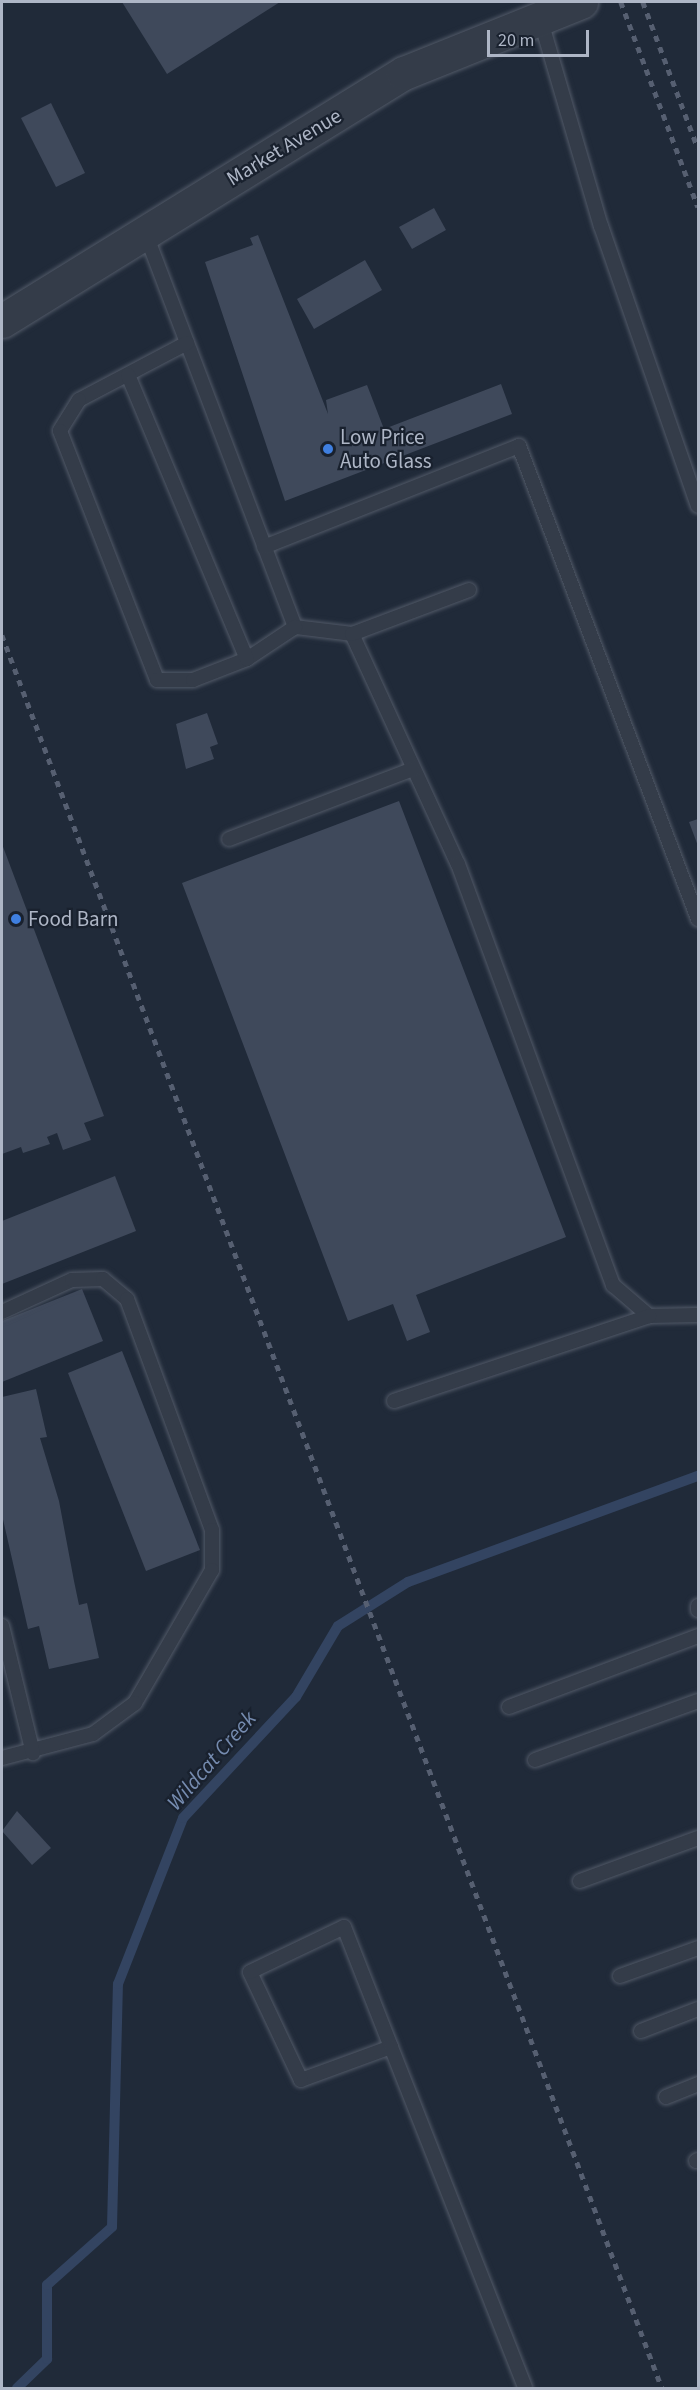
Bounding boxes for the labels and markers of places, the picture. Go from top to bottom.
place label: Low Price Auto Glass [340,424,432,474]
marker: Low Price Auto Glass [321,442,335,456]
place label: Food Barn [28,906,118,932]
marker: Food Barn [9,912,23,926]

